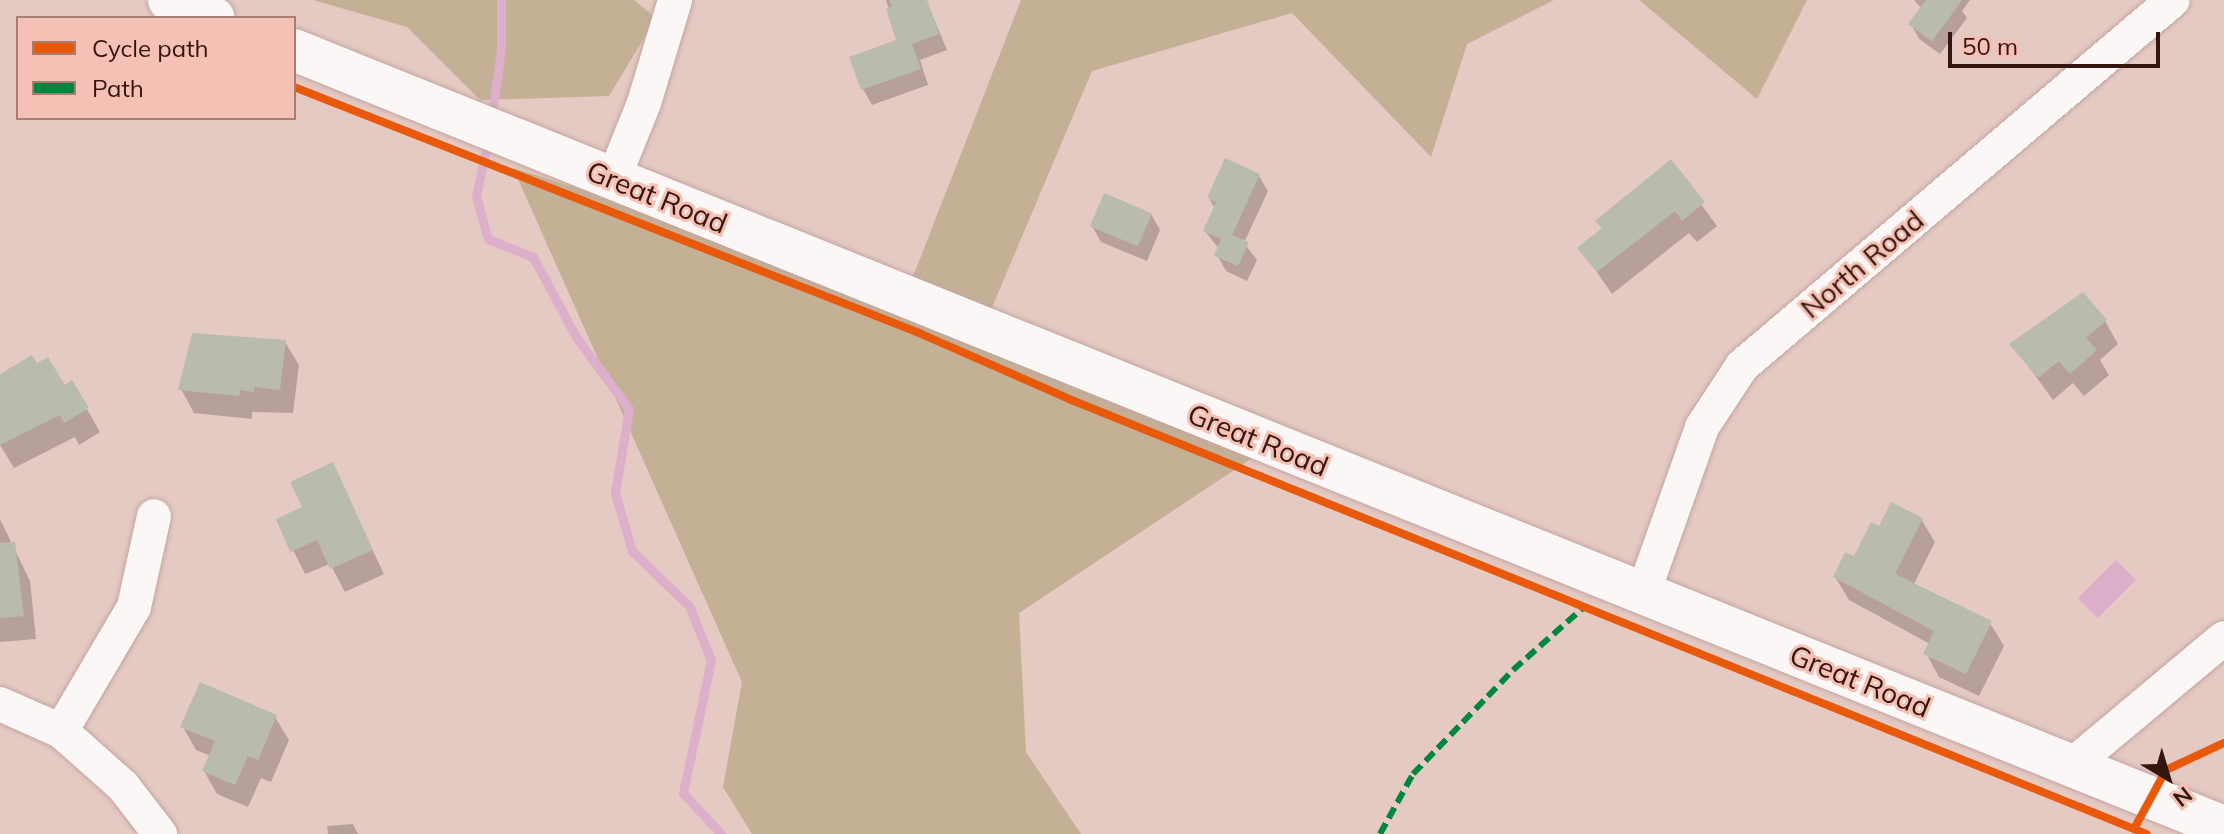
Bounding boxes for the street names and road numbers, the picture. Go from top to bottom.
street label: Great Road [582,154,732,240]
street label: North Road [1794,203,1930,325]
street label: Great Road [1183,397,1333,483]
street label: Great Road [1785,638,1935,724]

